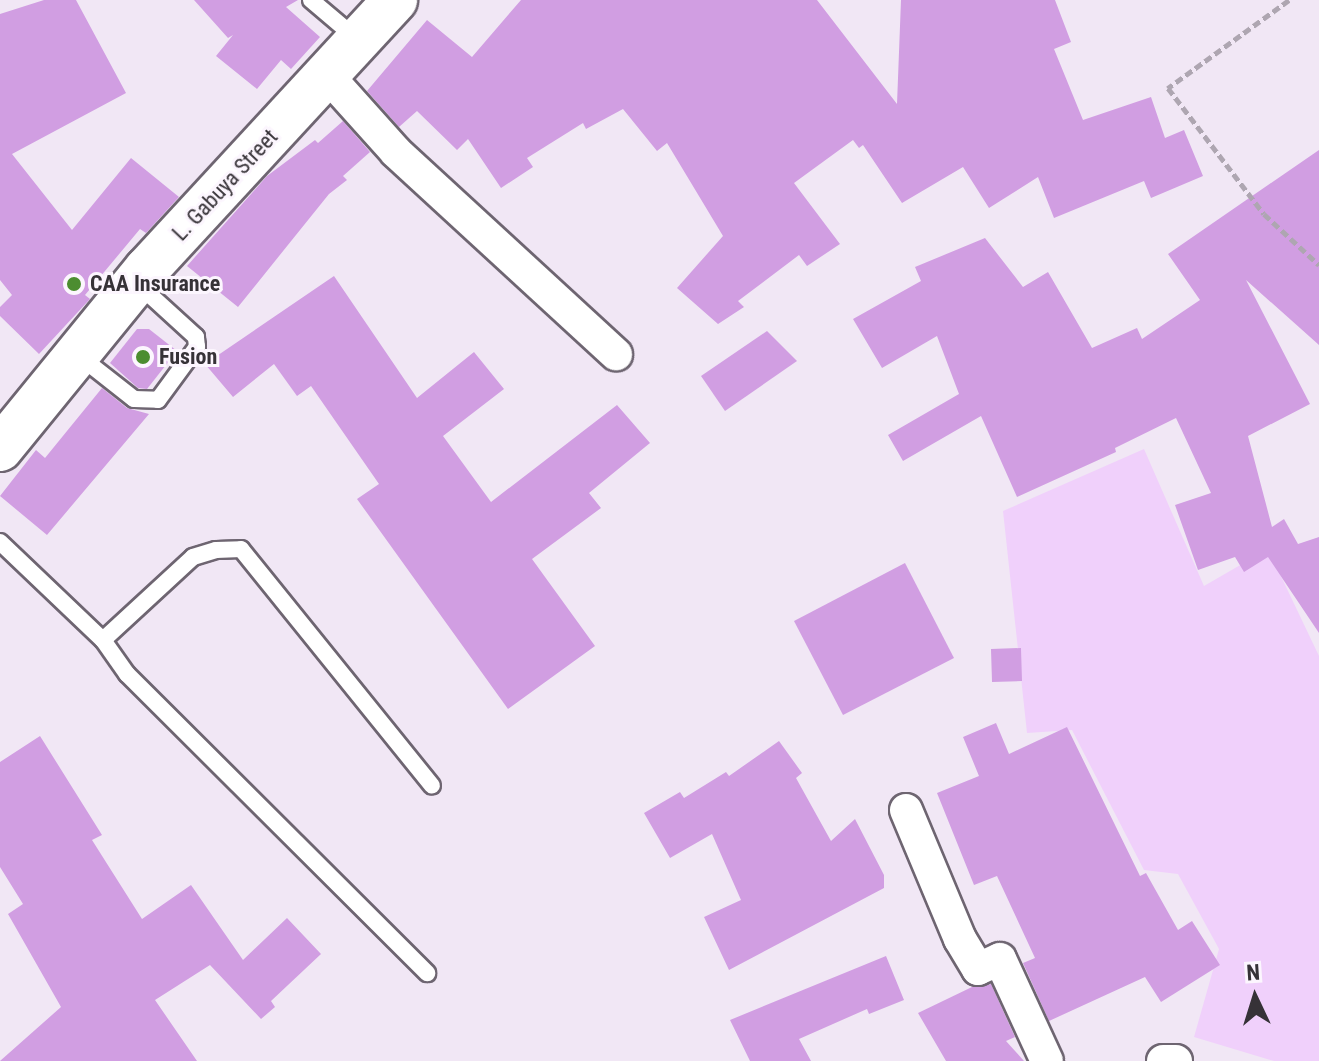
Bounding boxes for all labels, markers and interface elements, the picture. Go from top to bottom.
street label: L. Gabuya Street [167,124,283,246]
place label: CAA Insurance [90,271,220,297]
marker: CAA Insurance [65,275,83,293]
place label: Fusion [159,344,217,370]
marker: Fusion [134,348,152,366]
north arrow [1215,957,1295,1037]
text: N [1246,960,1261,986]

